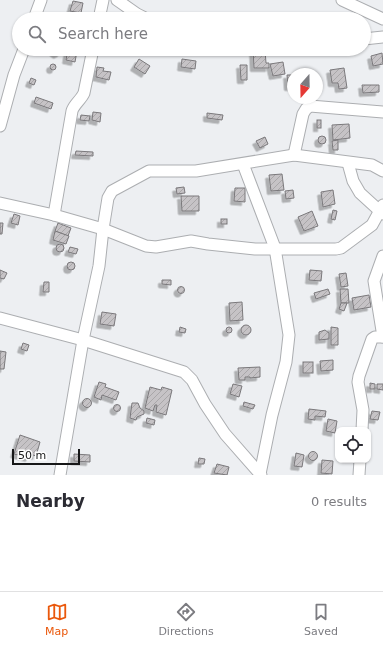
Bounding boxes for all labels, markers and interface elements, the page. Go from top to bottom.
search box [12,12,371,56]
icon: search [26,23,48,45]
text: Search here [58,25,148,43]
north arrow [287,68,323,104]
map controls [335,427,371,463]
button: locate [335,427,371,463]
scale bar [12,447,80,466]
text: 50 m [18,449,46,462]
text: Nearby [16,491,85,511]
text: 0 results [311,494,367,509]
tab: Map [45,601,68,638]
tab: Directions [158,601,214,638]
tab: Saved [304,601,338,638]

